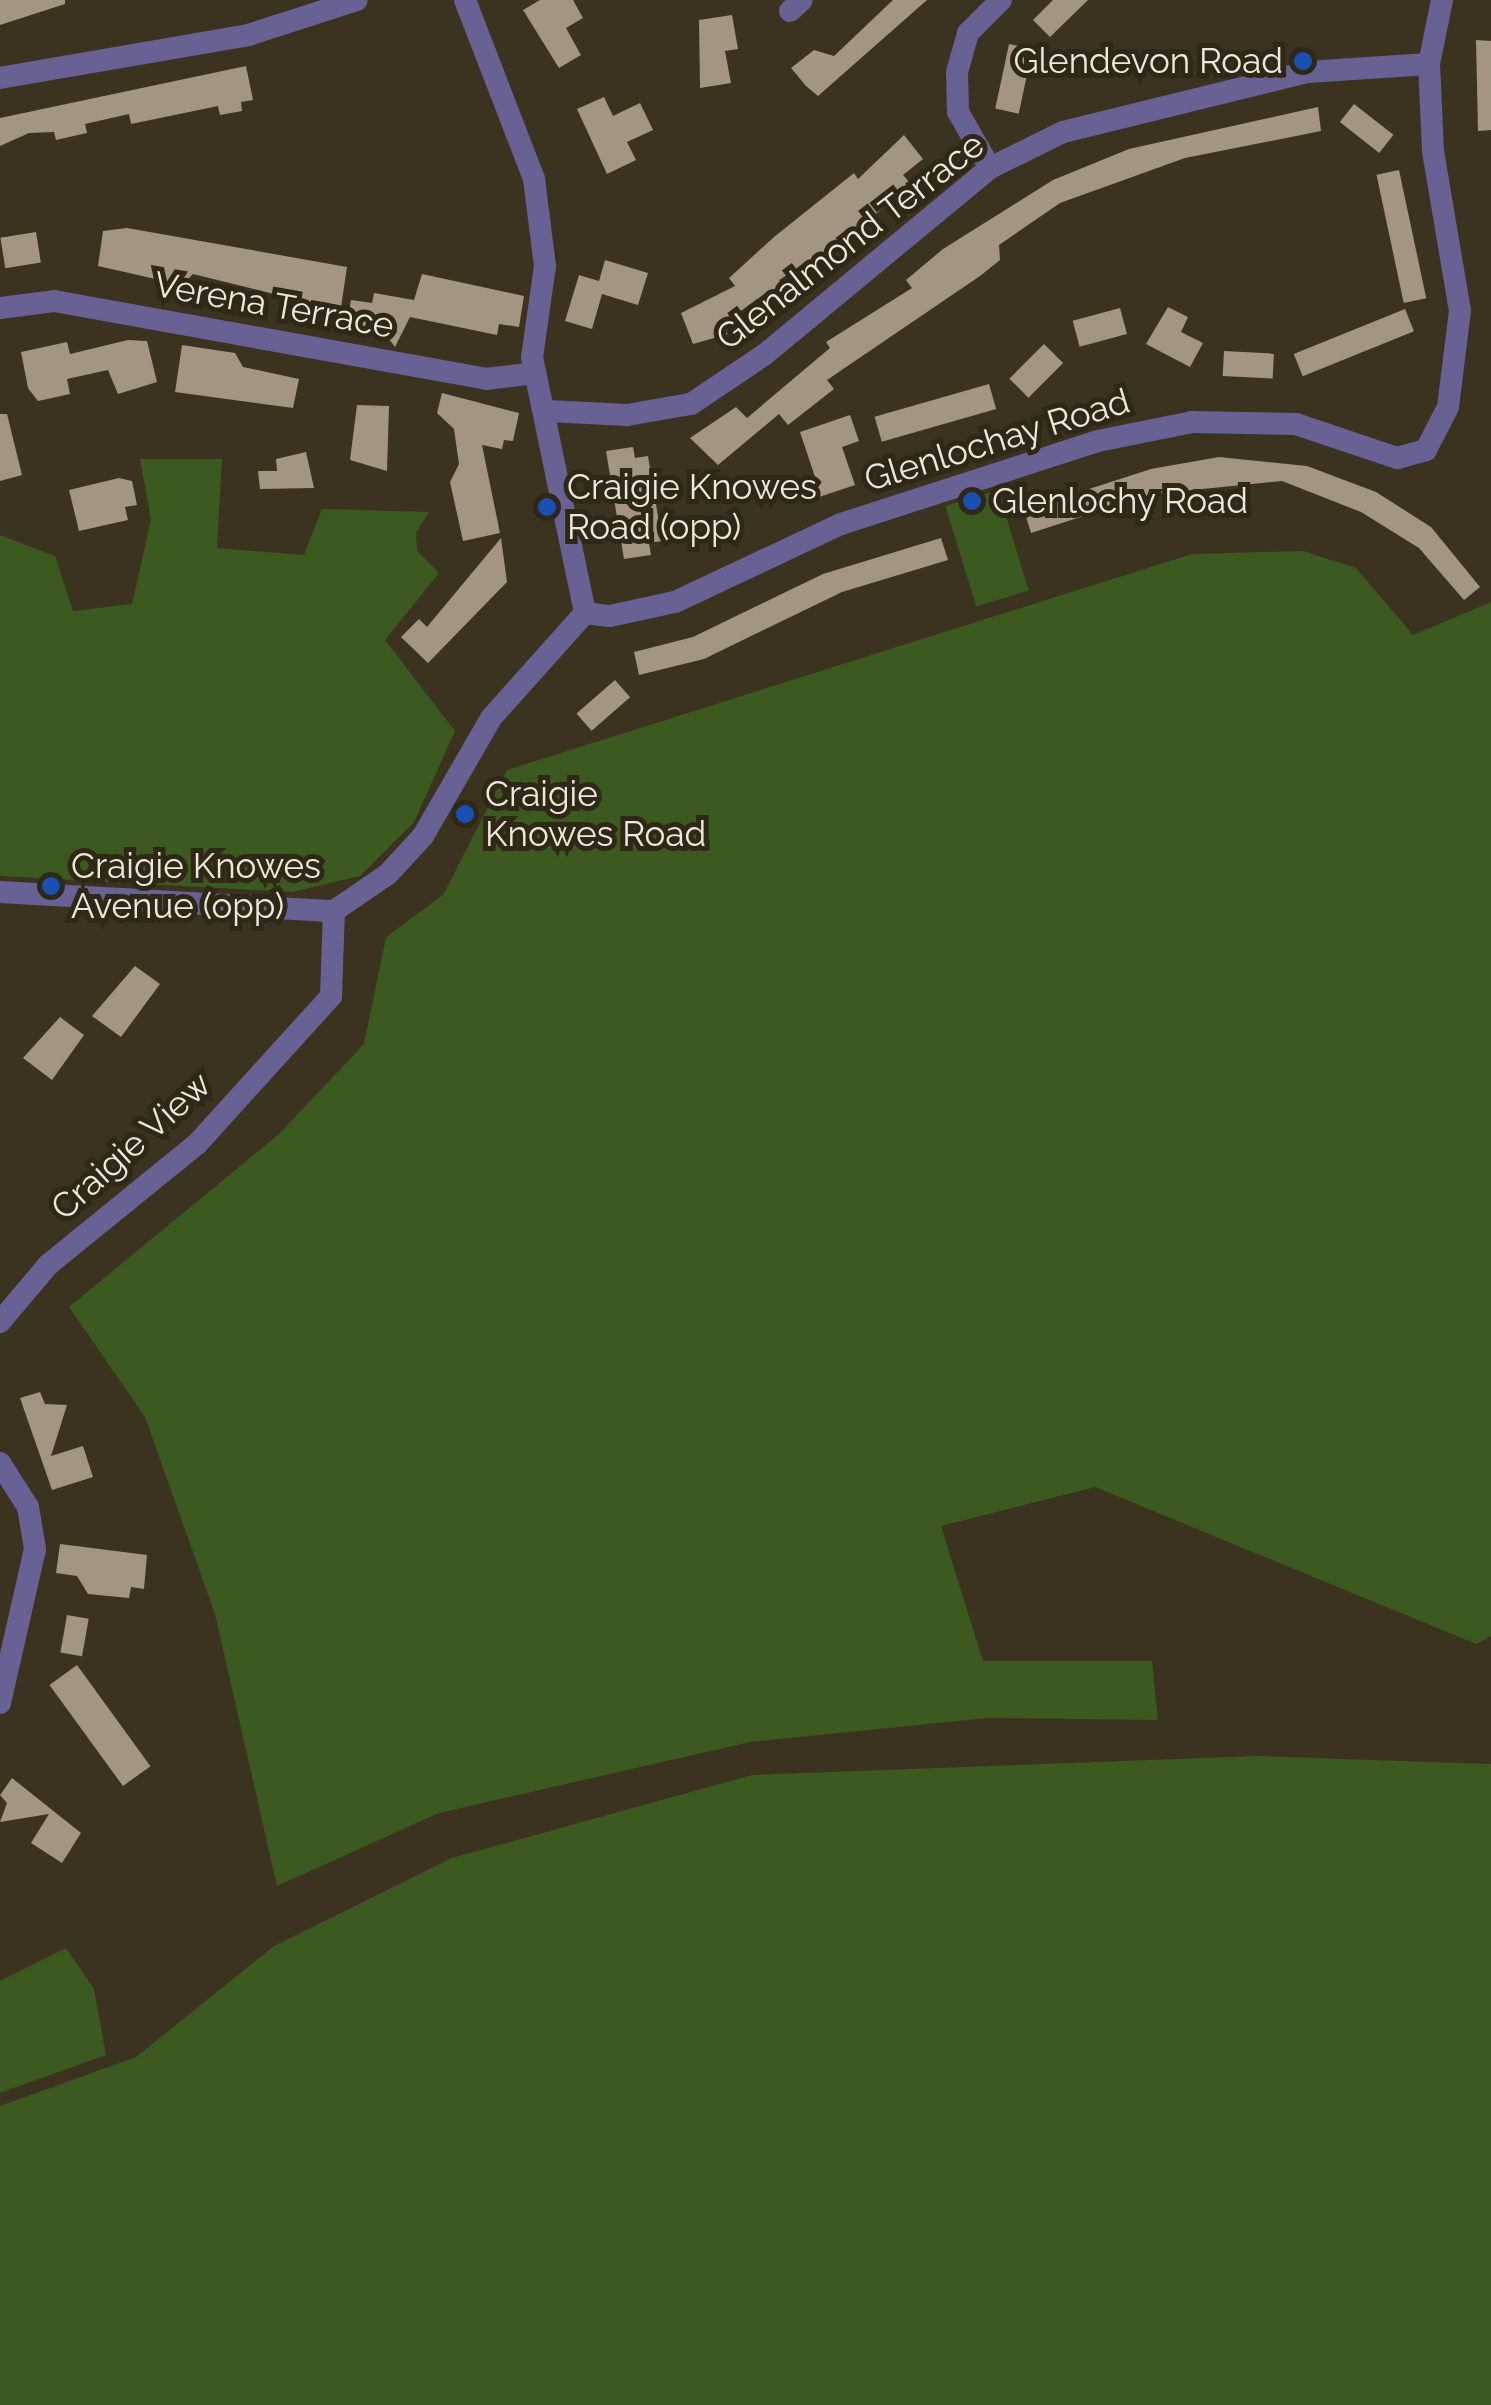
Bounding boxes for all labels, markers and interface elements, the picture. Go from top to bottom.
place label: Glendevon Road [1014,40,1283,82]
marker: Glendevon Road [1292,50,1314,72]
street label: Glenalmond Terrace [707,123,993,359]
street label: Verena Terrace [150,263,398,347]
street label: Glenlochay Road [859,380,1135,500]
place label: Craigie Knowes Road (opp) [567,466,817,548]
place label: Glenlochy Road [992,480,1249,522]
marker: Glenlochy Road [961,490,983,512]
marker: Craigie Knowes Road (opp) [536,496,558,518]
place label: Craigie Knowes Road [485,773,706,855]
marker: Craigie Knowes Road [454,803,476,825]
place label: Craigie Knowes Avenue (opp) [71,845,321,927]
marker: Craigie Knowes Avenue (opp) [40,875,62,897]
street label: Craigie View [42,1063,220,1229]

